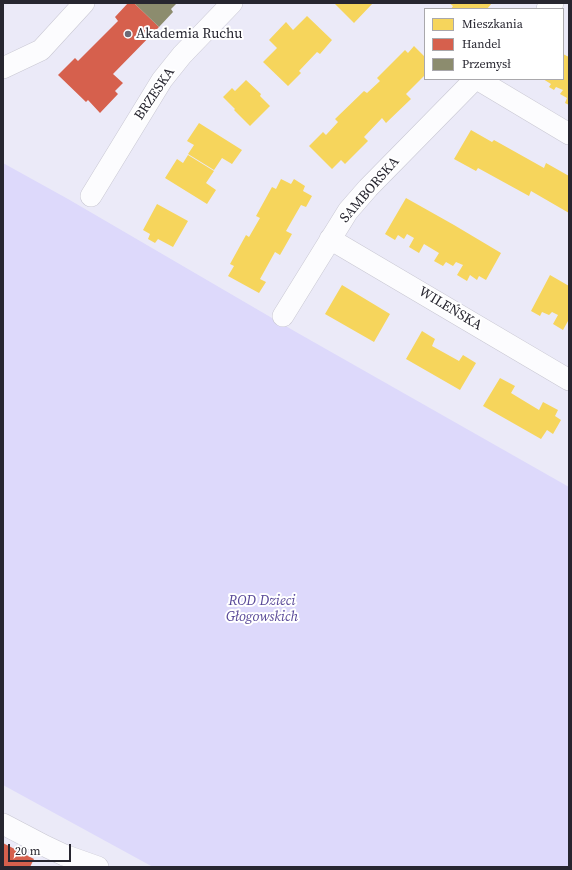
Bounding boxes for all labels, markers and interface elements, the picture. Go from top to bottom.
legend [424,8,564,80]
text: Mieszkania [462,16,523,32]
place label: Akademia Ruchu [136,26,242,42]
marker: Akademia Ruchu [123,29,133,39]
text: Handel [462,36,501,52]
text: Przemysł [462,56,511,72]
street label: BRZESKA [131,65,179,123]
street label: SAMBORSKA [337,154,403,226]
street label: WILEŃSKA [415,283,485,335]
park label: ROD Dzieci Głogowskich [226,593,298,626]
scale bar [10,836,73,862]
text: 20 m [15,843,41,859]

